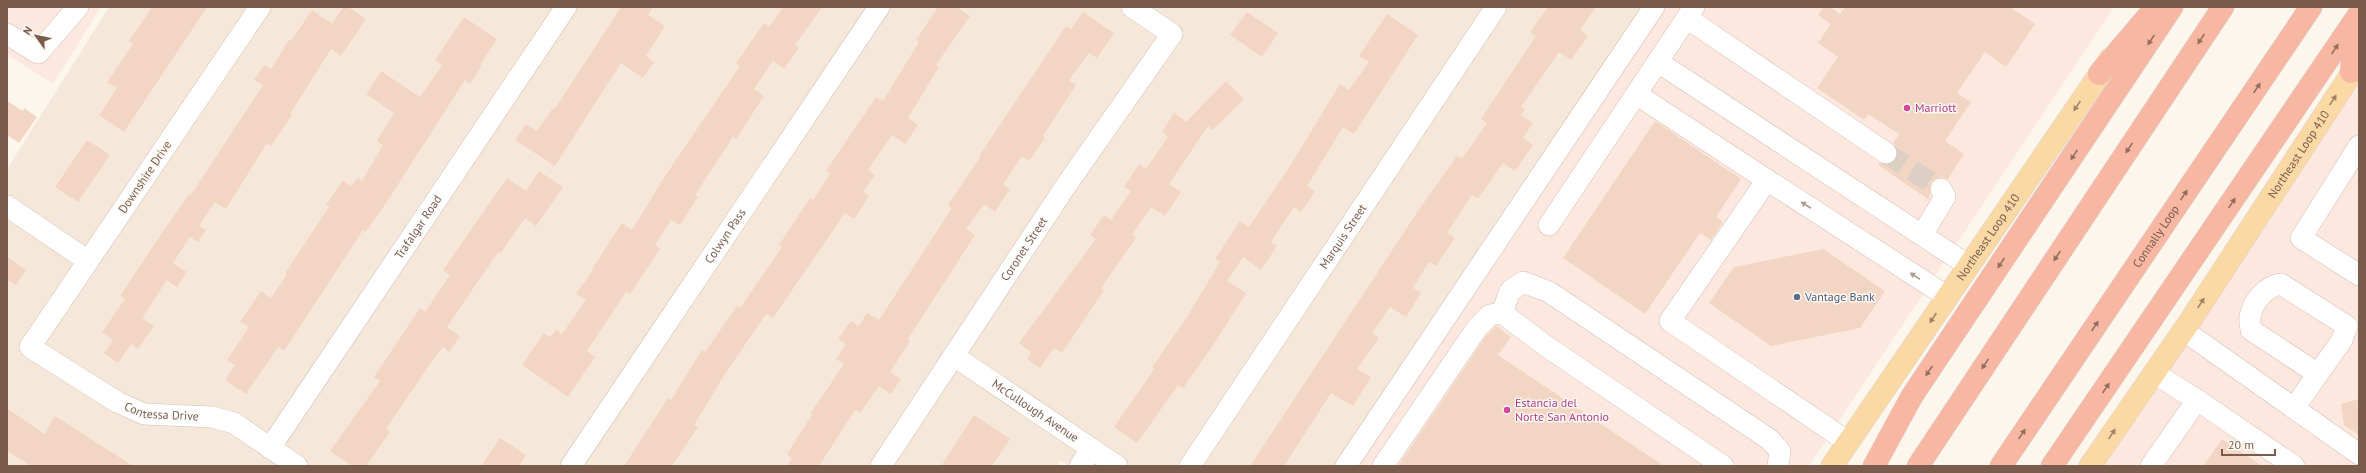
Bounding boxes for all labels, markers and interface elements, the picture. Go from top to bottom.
north arrow [16,16,56,56]
text: N [20,24,35,37]
one-way arrow [2147,34,2154,45]
one-way arrow [2197,34,2205,45]
one-way arrow [2331,44,2339,54]
one-way arrow [2253,82,2261,93]
one-way arrow [2329,95,2337,105]
place label: Marriott [1915,100,1956,115]
one-way arrow [2074,100,2081,112]
marker: Marriott [1902,103,1912,113]
street label: Northeast Loop 410 [2264,107,2333,201]
street label: Downshire Drive [115,137,174,216]
one-way arrow [2125,143,2133,153]
one-way arrow [2070,150,2078,160]
street label: Northeast Loop 410 [1953,190,2023,283]
one-way arrow [2180,190,2188,200]
street label: Trafalgar Road [391,192,445,262]
one-way arrow [2228,198,2235,209]
street label: Marquis Street [1316,201,1370,271]
one-way arrow [1800,202,1811,209]
street label: Connally Loop [2129,202,2182,270]
street label: Colwyn Pass [701,205,749,266]
street label: Coronet Street [997,214,1050,284]
one-way arrow [2053,251,2061,261]
one-way arrow [1998,257,2005,269]
one-way arrow [1910,272,1920,280]
place label: Vantage Bank [1804,289,1875,304]
marker: Vantage Bank [1792,292,1802,302]
one-way arrow [2197,298,2205,308]
one-way arrow [1929,313,1937,323]
one-way arrow [2091,321,2099,331]
one-way arrow [1981,359,1989,369]
one-way arrow [1925,366,1933,376]
street label: McCullough Avenue [989,376,1082,445]
one-way arrow [2103,383,2110,394]
place label: Estancia del Norte San Antonio [1515,395,1609,424]
street label: Contessa Drive [122,398,199,423]
marker: Estancia del Norte San Antonio [1502,405,1512,415]
one-way arrow [2019,428,2026,439]
one-way arrow [2108,429,2116,439]
scale bar [2222,431,2275,457]
text: 20 m [2228,437,2254,452]

